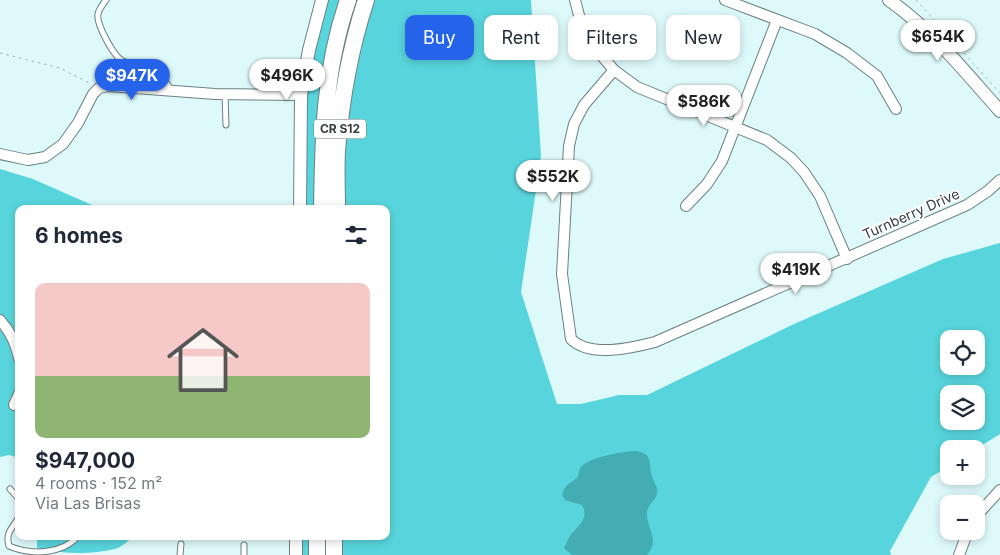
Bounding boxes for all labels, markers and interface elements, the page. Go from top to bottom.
chip: Buy [405,15,474,60]
chip: Rent [484,15,558,60]
chip: Filters [568,15,656,60]
chip: New [666,15,740,60]
pin: $654K [903,20,973,62]
text: $654K [911,26,965,46]
pin: $947K [97,58,167,101]
pin: $496K [252,58,322,101]
text: $947K [106,65,158,85]
text: $496K [260,65,314,85]
pin: $586K [669,84,739,127]
text: $586K [677,91,731,111]
road number: CR S12 [314,120,366,138]
pin: $552K [518,160,588,202]
text: $552K [527,166,579,186]
street label: Turnberry Drive [860,185,962,243]
icon: filters [342,221,370,249]
text: 6 homes [35,223,123,248]
pin: $419K [761,252,831,295]
text: $419K [771,259,821,279]
icon: home [158,315,248,405]
map controls [940,330,985,540]
button: locate [940,330,985,375]
button: layers [940,385,985,430]
button: + [940,440,985,485]
text: $947,000 [35,448,135,473]
text: 4 rooms · 152 m² [35,473,162,493]
text: Via Las Brisas [35,493,141,513]
button: − [940,495,985,540]

